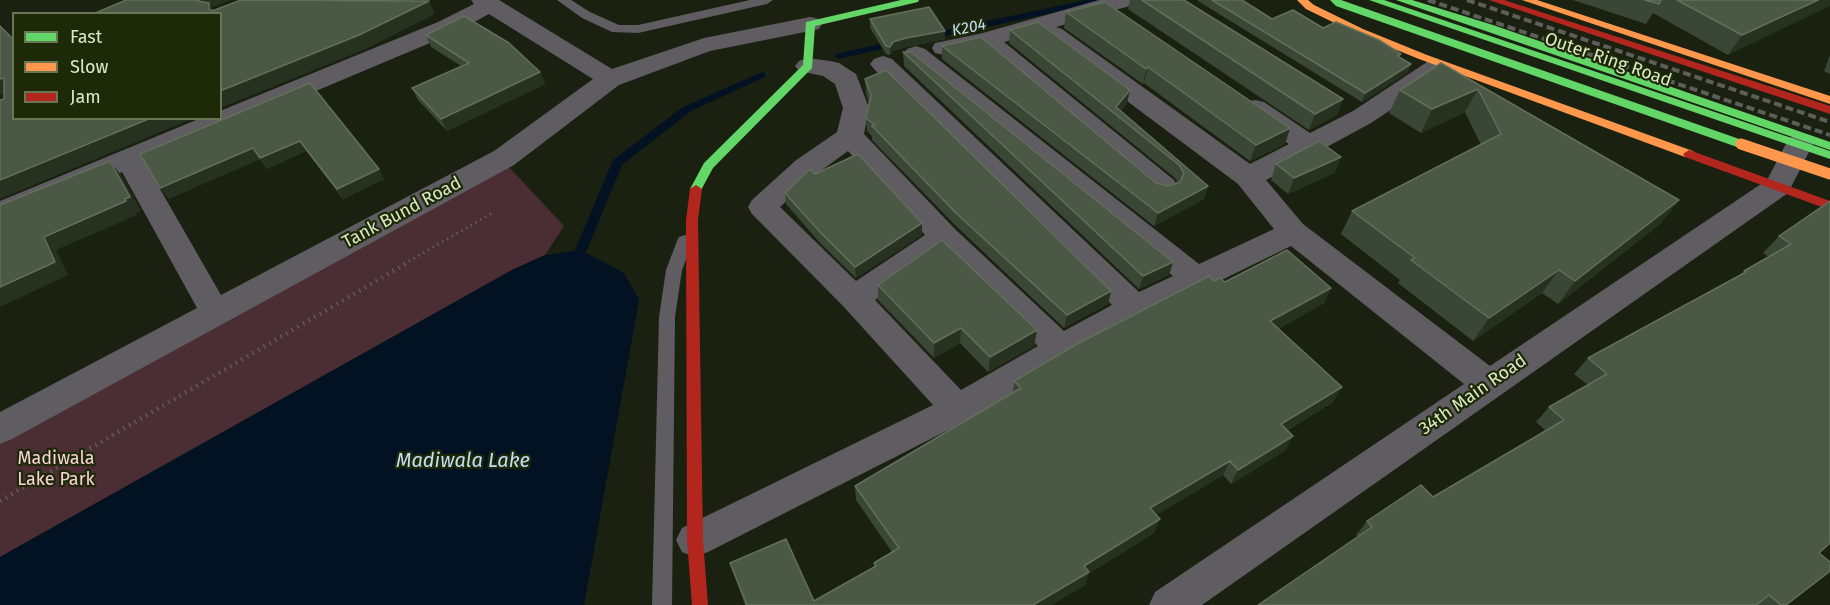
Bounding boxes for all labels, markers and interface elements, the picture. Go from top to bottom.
legend [12,12,222,120]
water label: K204 [950,15,988,41]
text: Fast [70,26,102,48]
street label: Outer Ring Road [1542,28,1674,92]
text: Slow [70,56,108,78]
text: Jam [70,86,101,108]
street label: Tank Bund Road [339,173,465,253]
street label: 34th Main Road [1415,350,1531,440]
park label: Madiwala Lake Park [17,448,95,490]
water label: Madiwala Lake [396,449,530,473]

